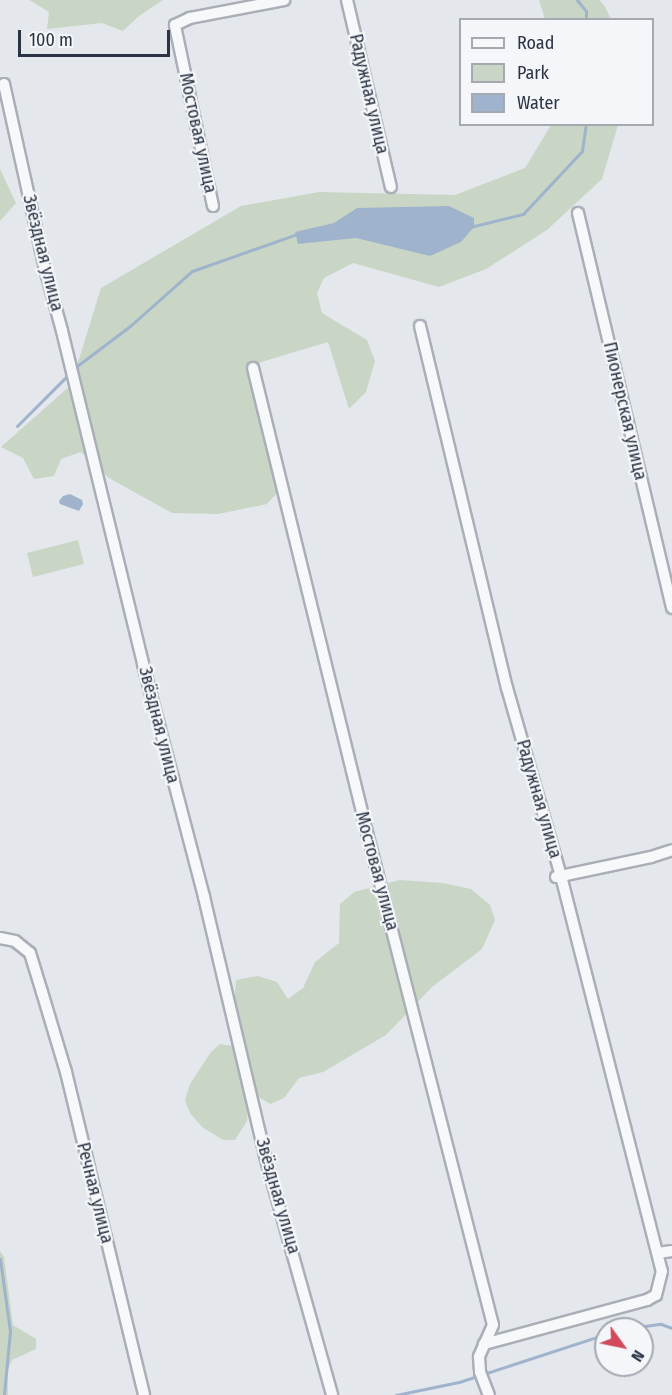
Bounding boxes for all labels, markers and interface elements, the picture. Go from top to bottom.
scale bar [21,18,172,56]
legend [459,18,654,126]
text: 100 m [29,29,73,51]
street label: Радужная улица [345,32,393,156]
text: Road [517,32,554,54]
text: Park [517,62,549,84]
street label: Мостовая улица [175,71,221,195]
text: Water [517,92,560,114]
street label: Звёздная улица [18,192,68,314]
street label: Пионерская улица [599,340,651,482]
street label: Звёздная улица [134,664,184,786]
street label: Радужная улица [512,737,566,861]
street label: Мостовая улица [351,809,403,933]
street label: Звёздная улица [251,1136,305,1256]
street label: Речная улица [72,1140,118,1246]
north arrow [594,1317,654,1377]
text: N [627,1347,648,1365]

